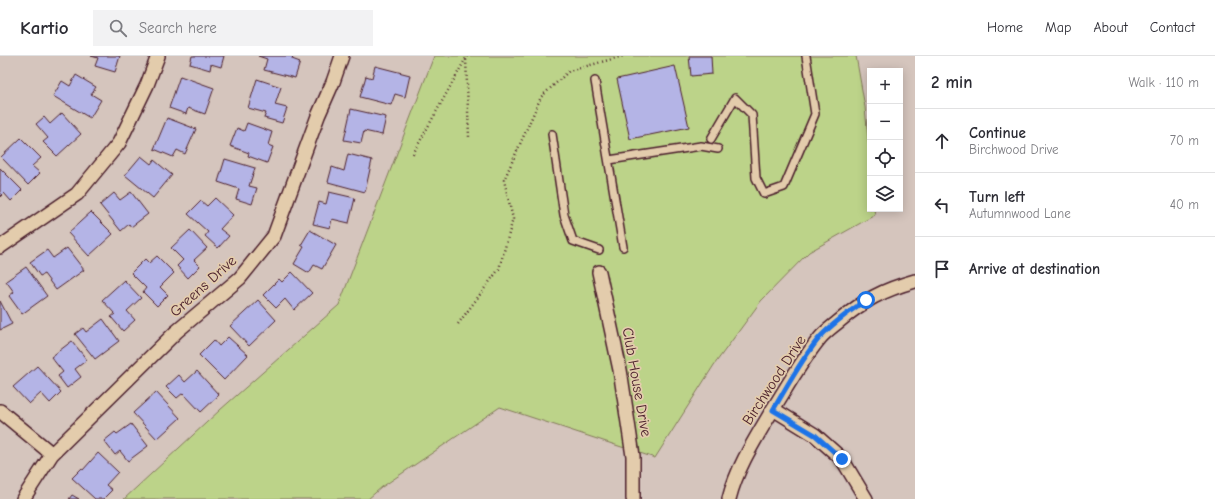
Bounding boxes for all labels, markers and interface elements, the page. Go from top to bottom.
search box [93,10,373,46]
text: Kartio [20,17,69,39]
icon: search [107,17,129,39]
text: Search here [139,19,217,37]
text: Home [987,19,1023,36]
text: Map [1045,19,1071,36]
text: About [1093,19,1128,36]
text: Contact [1150,19,1195,36]
map controls [867,68,903,212]
button: + [867,68,903,104]
text: 2 min [931,73,972,92]
text: Walk · 110 m [1128,75,1199,90]
button: − [867,104,903,140]
text: Continue [969,124,1026,142]
icon: ahead [931,130,953,152]
text: 70 m [1170,133,1199,148]
button: locate [867,140,903,176]
text: Birchwood Drive [969,142,1059,157]
button: layers [867,176,903,212]
text: Turn left [969,188,1025,206]
icon: left [931,194,953,216]
text: 40 m [1170,197,1199,212]
text: Autumnwood Lane [969,206,1071,221]
street label: Greens Drive [166,251,240,321]
icon: arrive [931,258,953,280]
text: Arrive at destination [969,260,1100,278]
route start [857,291,875,309]
street label: Club House Drive [619,326,656,439]
street label: Birchwood Drive [738,331,810,428]
route end [833,450,851,468]

